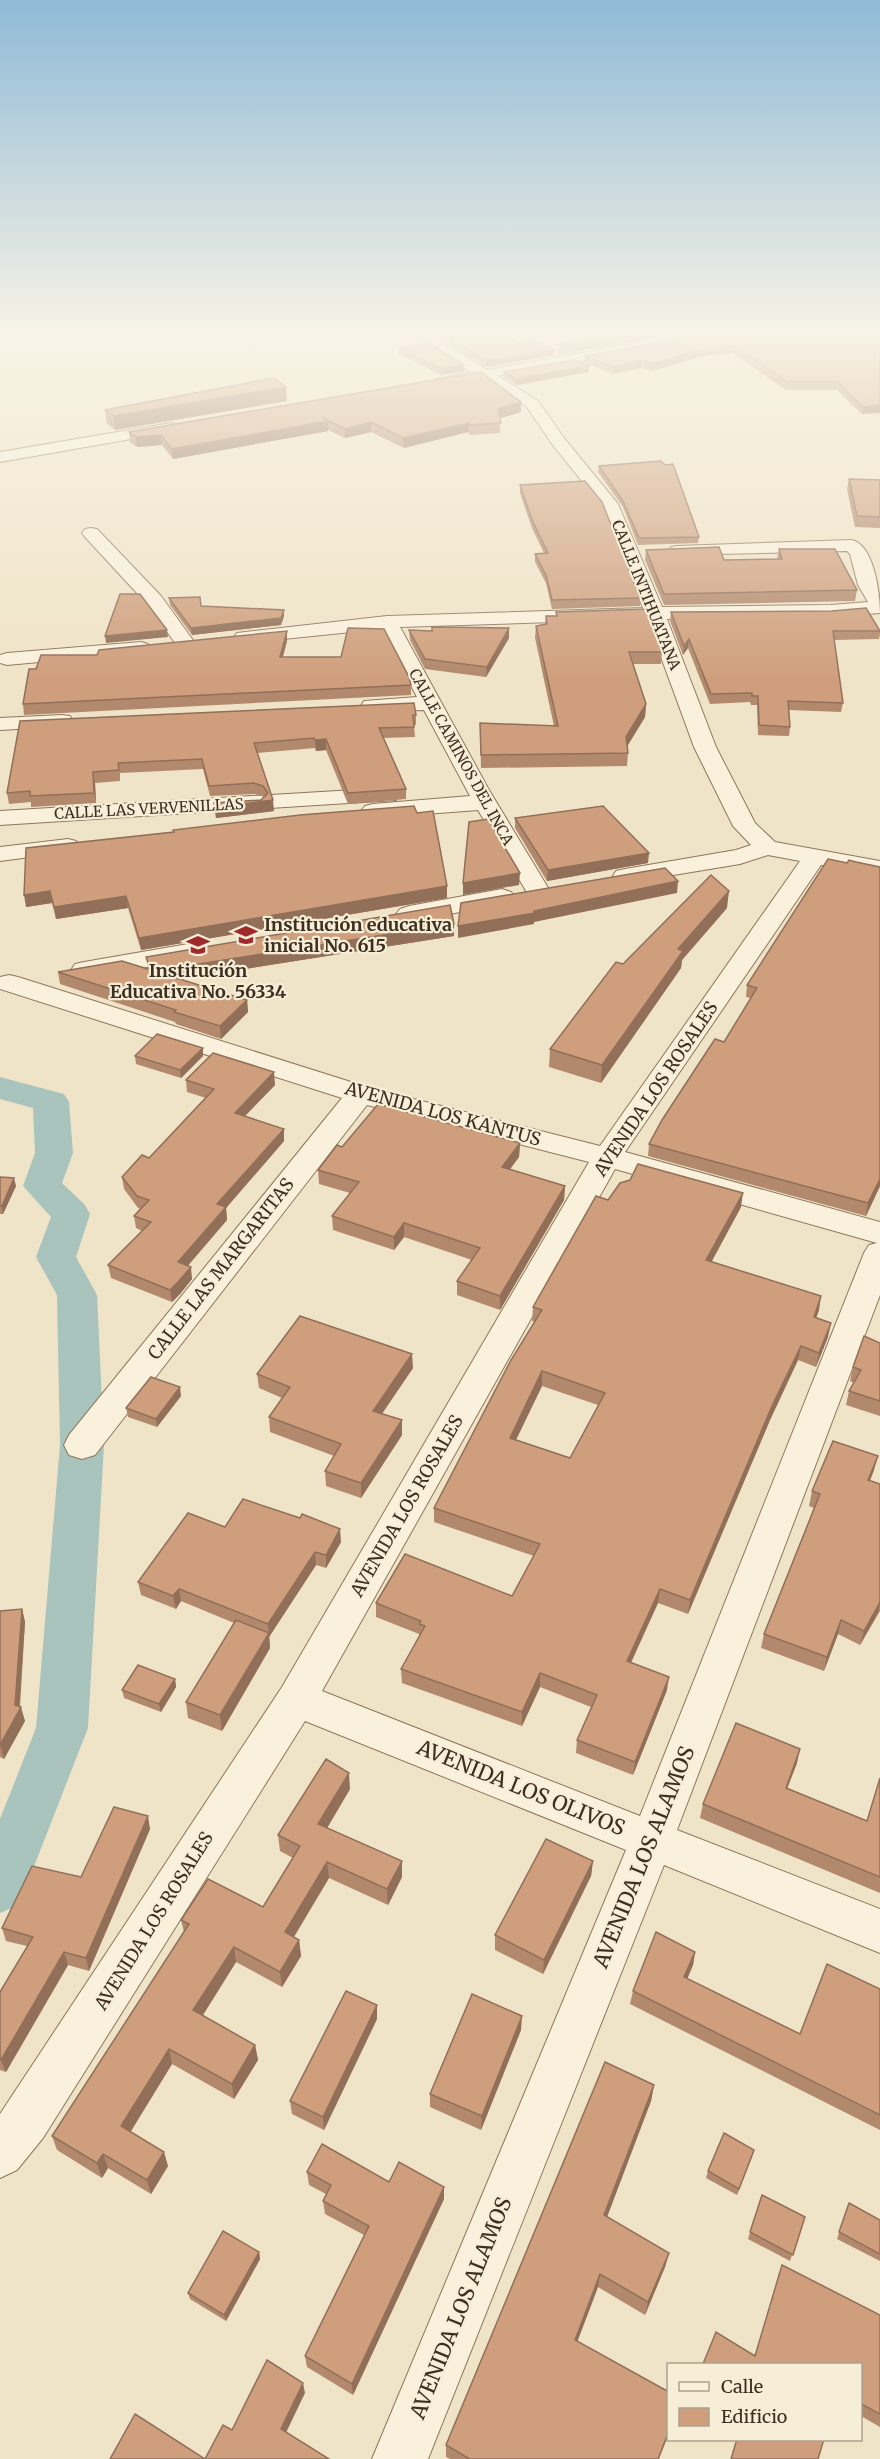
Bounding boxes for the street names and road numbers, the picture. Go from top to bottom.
street label: CALLE INTIHUATANA [608,517,685,673]
street label: CALLE CAMINOS DEL INCA [405,665,518,849]
street label: CALLE LAS VERVENILLAS [54,794,244,823]
street label: AVENIDA LOS ROSALES [588,997,723,1181]
street label: AVENIDA LOS KANTUS [342,1076,544,1151]
street label: CALLE LAS MARGARITAS [142,1173,299,1364]
street label: AVENIDA LOS ROSALES [345,1411,468,1602]
street label: AVENIDA LOS OLIVOS [412,1733,629,1842]
street label: AVENIDA LOS ALAMOS [586,1742,700,1973]
street label: AVENIDA LOS ROSALES [89,1827,218,2015]
street label: AVENIDA LOS ALAMOS [403,2193,517,2424]

